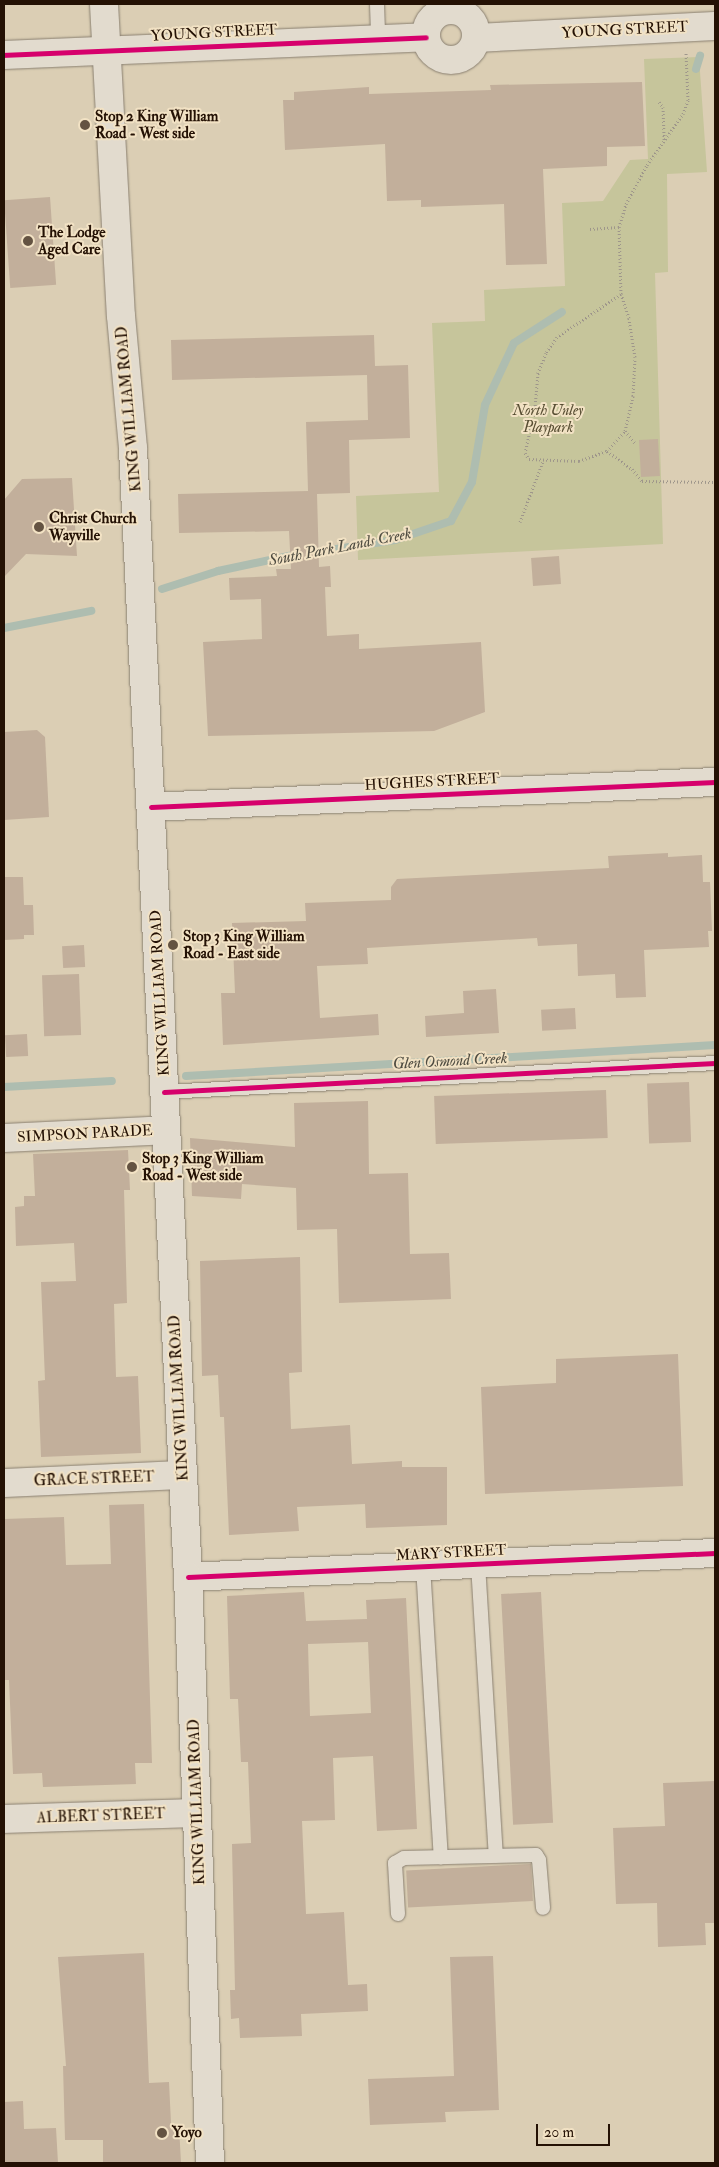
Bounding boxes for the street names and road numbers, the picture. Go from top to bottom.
street label: YOUNG STREET [561,18,689,42]
street label: YOUNG STREET [150,21,278,45]
street label: KING WILLIAM ROAD [113,326,145,492]
street label: HUGHES STREET [364,769,500,795]
street label: KING WILLIAM ROAD [147,910,173,1076]
street label: SIMPSON PARADE [17,1121,153,1147]
street label: KING WILLIAM ROAD [166,1315,192,1481]
street label: GRACE STREET [33,1468,155,1490]
street label: MARY STREET [395,1541,507,1565]
street label: KING WILLIAM ROAD [185,1719,209,1885]
street label: ALBERT STREET [36,1805,166,1827]

